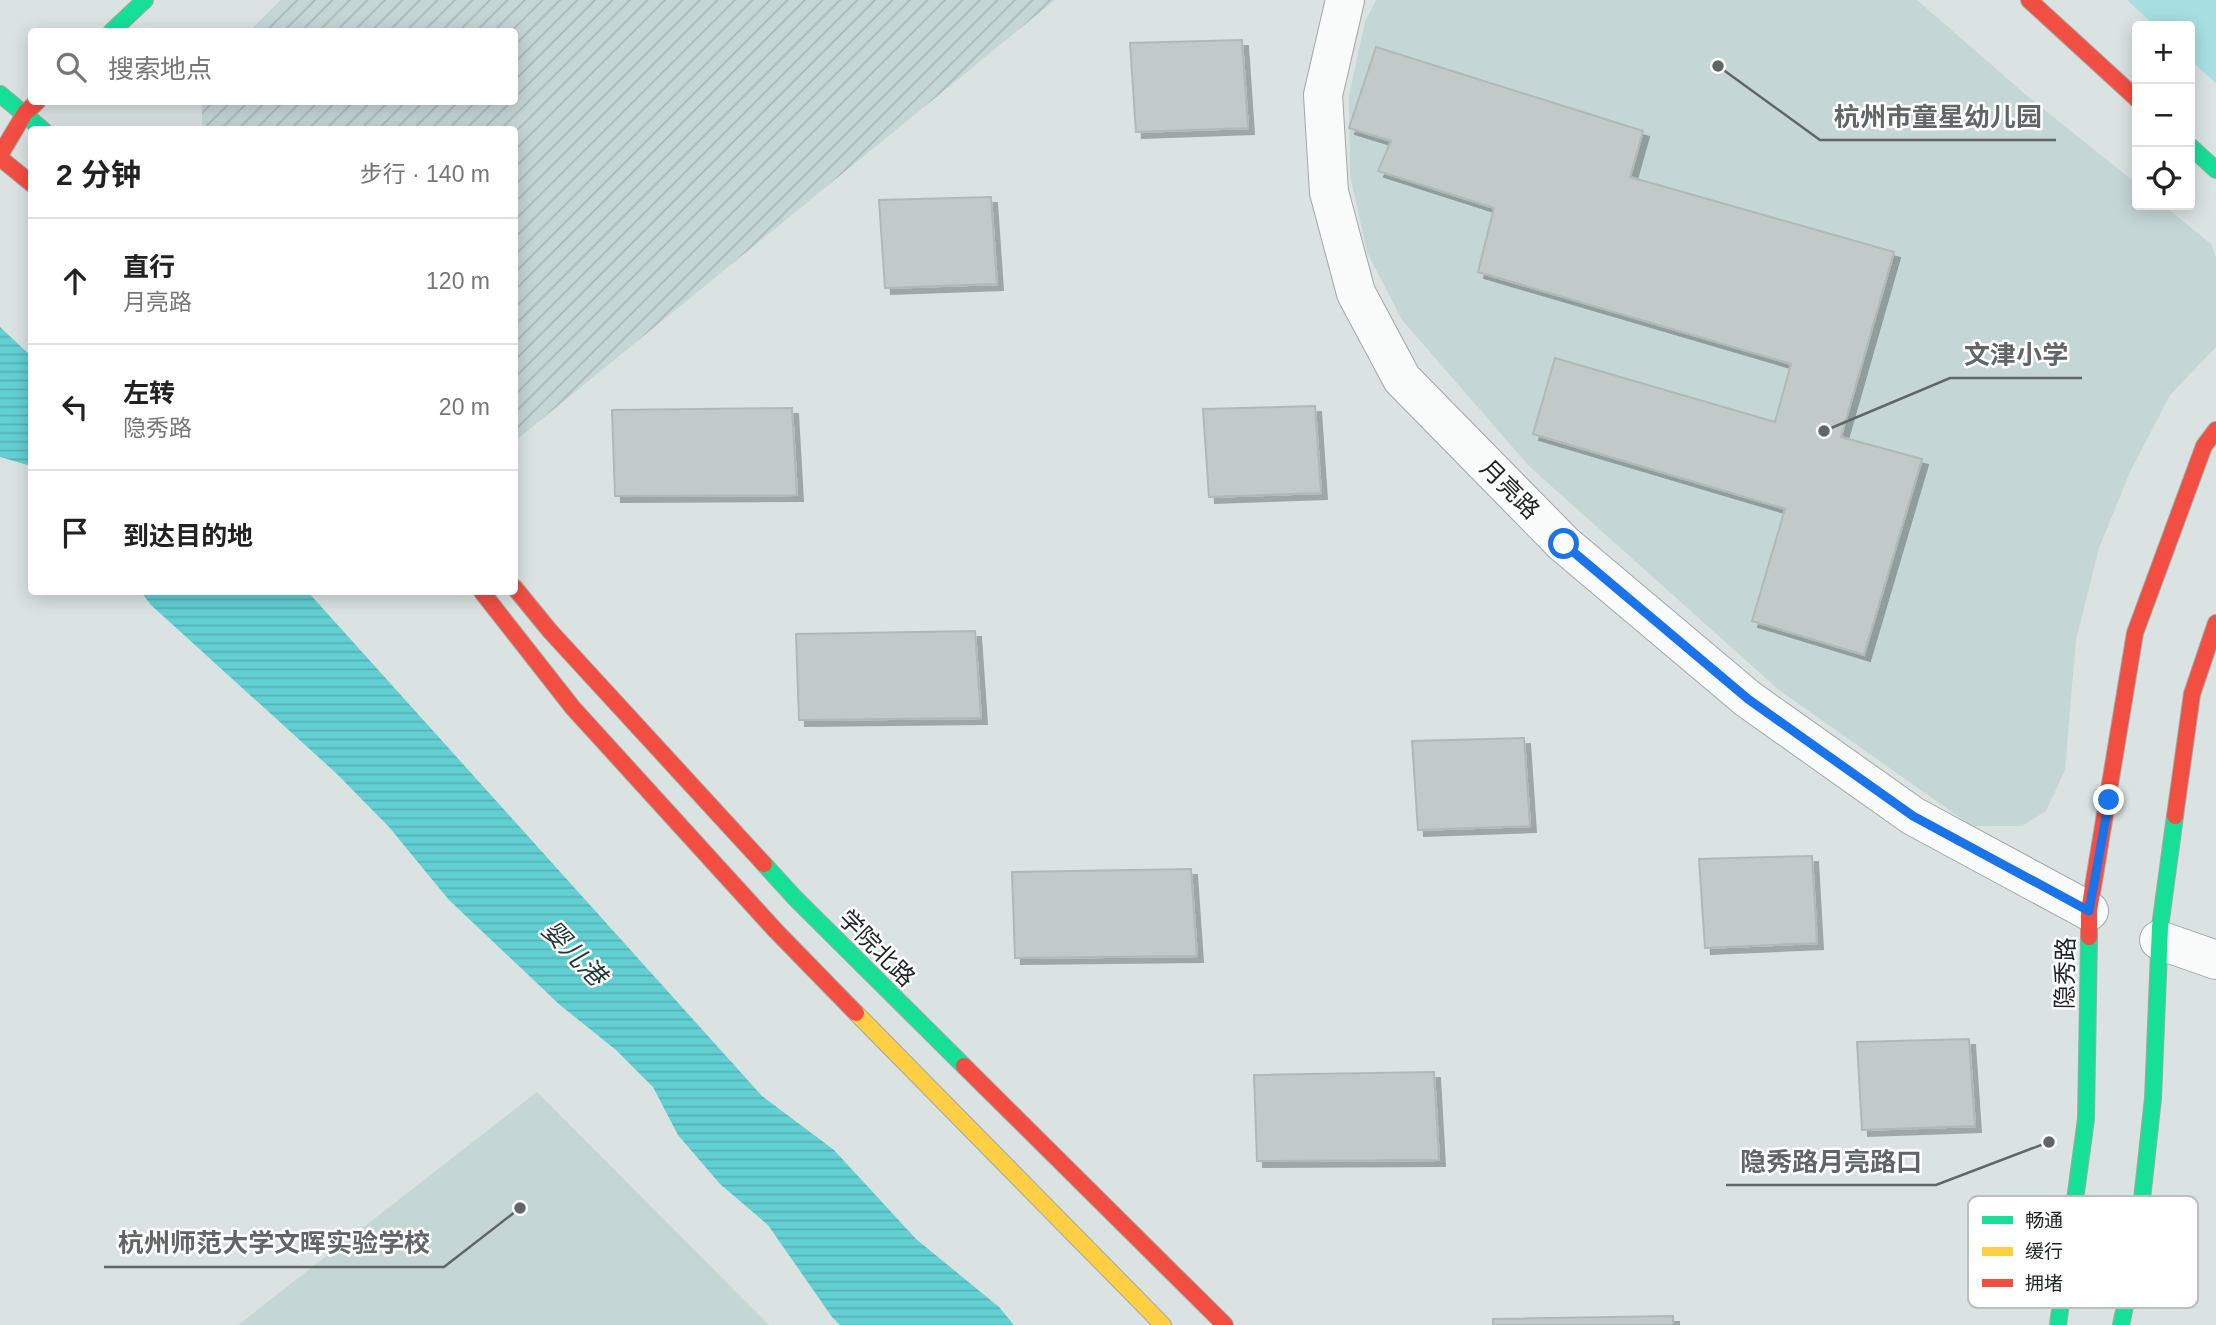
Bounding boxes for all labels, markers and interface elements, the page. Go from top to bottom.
map controls [2132,21,2195,210]
button: + [2132,21,2195,84]
search box [28,28,518,105]
icon: search [52,48,90,86]
text: 搜索地点 [108,54,212,84]
button: − [2132,84,2195,147]
callout: 杭州市童星幼儿园 [1820,93,2056,140]
text: 杭州市童星幼儿园 [1834,102,2042,132]
button: locate [2132,147,2195,210]
text: 2 分钟 [56,158,141,191]
text: 步行 · 140 m [360,161,490,187]
text: 直行 [123,252,175,282]
icon: ahead [56,262,94,300]
text: 120 m [426,268,490,294]
text: 月亮路 [123,289,192,315]
callout: 文津小学 [1950,331,2082,378]
text: 文津小学 [1964,340,2068,370]
text: 左转 [123,378,175,408]
icon: left [56,388,94,426]
text: 20 m [439,394,490,420]
text: 隐秀路 [123,415,192,441]
street label: 月亮路 [1475,454,1545,524]
icon: arrive [56,514,94,552]
text: 到达目的地 [123,521,253,551]
route start [1548,528,1579,559]
route end [2093,784,2124,815]
street label: 学院北路 [834,905,920,991]
water label: 婴儿港 [536,915,615,994]
street label: 隐秀路 [2051,937,2079,1009]
callout: 隐秀路月亮路口 [1726,1138,1936,1185]
text: 隐秀路月亮路口 [1740,1147,1922,1177]
legend [1968,1196,2198,1308]
text: 畅通 [2025,1210,2063,1231]
callout: 杭州师范大学文晖实验学校 [104,1220,444,1267]
text: 杭州师范大学文晖实验学校 [118,1228,430,1258]
text: 缓行 [2025,1241,2063,1262]
text: 拥堵 [2025,1273,2063,1294]

